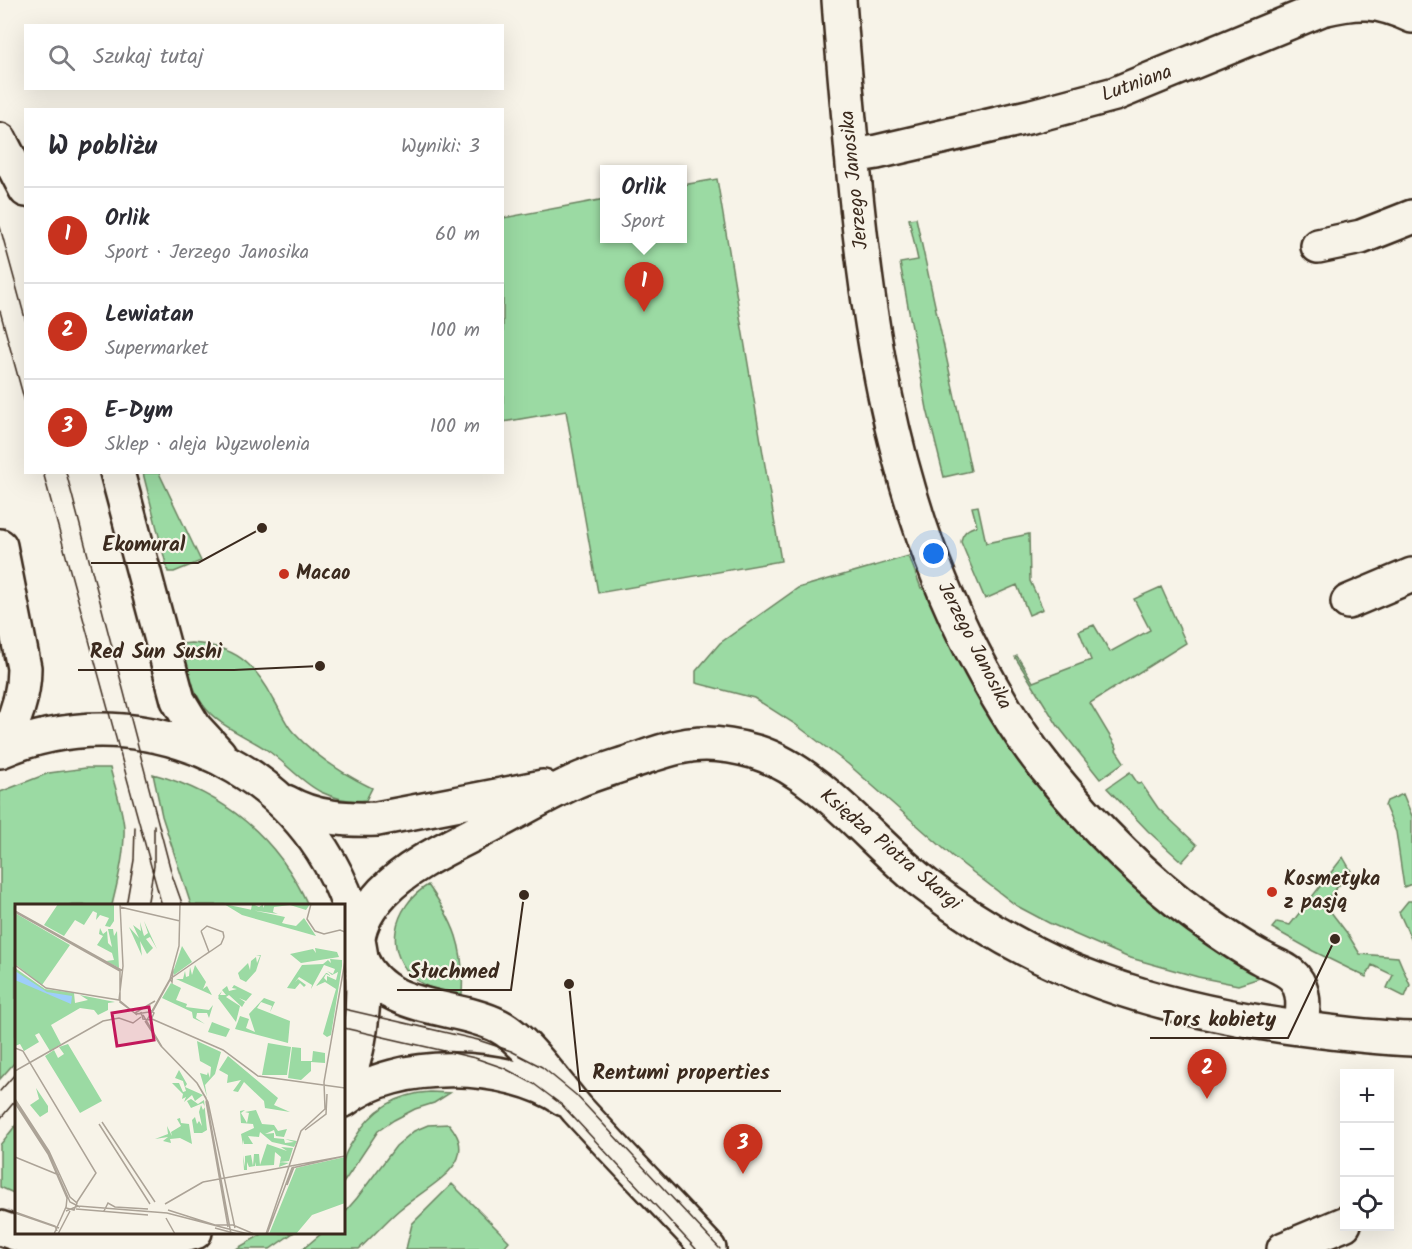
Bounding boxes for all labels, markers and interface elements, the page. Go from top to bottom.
search box [24,24,504,90]
text: Szukaj tutaj [93,40,204,75]
icon: search [45,41,78,74]
street label: Lutniana [1097,56,1177,112]
street label: Jerzego Janosika [832,109,878,251]
text: W pobliżu [48,126,157,168]
text: Wyniki: 3 [401,131,480,163]
popup [600,165,687,243]
text: Orlik [621,171,666,206]
text: Orlik [105,202,149,237]
text: Sport [621,206,665,238]
text: 1 [64,219,71,251]
text: 60 m [435,219,480,251]
text: Sport · Jerzego Janosika [105,237,309,269]
pin: 1 [624,262,664,312]
text: Lewiatan [105,298,194,333]
text: 2 [62,315,73,347]
text: 100 m [430,315,480,347]
text: Supermarket [105,333,208,365]
text: E-Dym [105,394,173,429]
text: 3 [62,411,73,443]
text: 100 m [430,411,480,443]
text: Sklep · aleja Wyzwolenia [105,429,310,461]
callout: Ekomural [91,524,198,563]
text: Ekomural [103,529,186,562]
your location [919,539,948,568]
place label: Macao [296,558,350,590]
marker: Macao [277,567,291,581]
street label: Jerzego Janosika [928,576,1020,716]
callout: Red Sun Sushi [78,631,234,670]
text: Red Sun Sushi [90,636,223,669]
street label: Księdza Piotra Skargi [812,781,969,920]
place label: Kosmetyka z pasją [1284,864,1380,919]
marker: Kosmetyka z pasją [1265,885,1279,899]
inset map [15,904,345,1234]
callout: Słuchmed [397,951,511,990]
text: Słuchmed [409,956,500,989]
callout: Tors kobiety [1150,999,1288,1038]
text: Tors kobiety [1162,1004,1276,1037]
pin: 2 [1188,1050,1226,1099]
callout: Rentumi properties [580,1052,781,1091]
text: Rentumi properties [592,1057,770,1090]
map controls [1340,1069,1394,1231]
button: + [1340,1069,1394,1123]
button: − [1340,1123,1394,1177]
pin: 3 [724,1124,762,1174]
button: locate [1340,1177,1394,1231]

